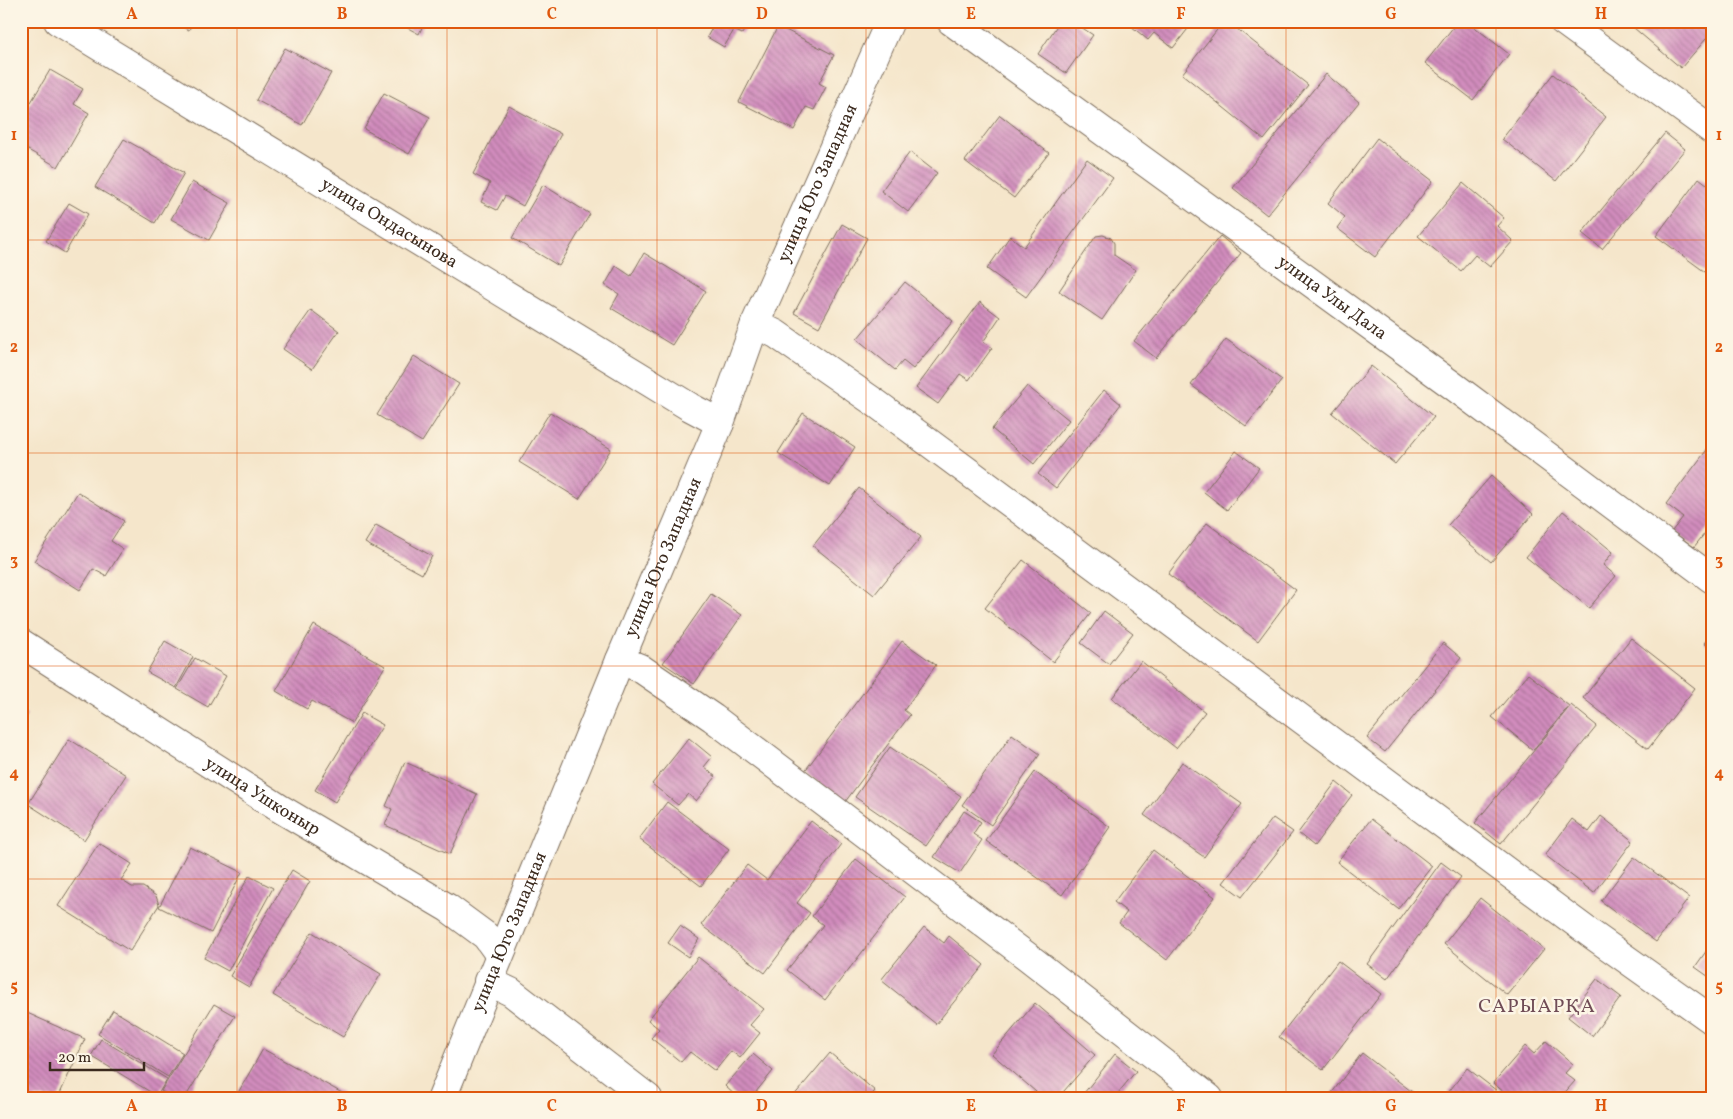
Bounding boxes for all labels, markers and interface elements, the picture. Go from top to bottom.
text: A [126,4,138,26]
text: B [337,4,348,26]
text: C [547,4,557,26]
text: D [756,4,768,26]
text: E [966,4,976,26]
text: F [1176,4,1186,26]
text: G [1385,4,1397,26]
text: H [1595,4,1607,26]
street label: улица Юго Западная [771,100,864,267]
text: 1 [11,125,17,147]
text: 1 [1716,125,1722,147]
street label: улица Ондасынова [316,172,462,275]
street label: улица Улы Дала [1272,250,1392,346]
text: 2 [10,337,18,359]
text: 2 [1715,337,1723,359]
street label: улица Юго Западная [618,474,708,641]
text: 3 [10,550,18,572]
text: 3 [1715,550,1723,572]
street label: улица Ушконыр [200,751,325,842]
text: 4 [9,763,19,785]
text: 4 [1714,763,1724,785]
street label: улица Юго Западная [466,848,553,1016]
text: 5 [10,976,18,998]
text: 5 [1715,976,1723,998]
district label: САРЫАРҚА [1478,993,1596,1021]
scale bar [50,1039,144,1071]
text: 20 m [58,1048,91,1069]
text: A [126,1096,138,1118]
text: B [337,1096,348,1118]
text: C [547,1096,557,1118]
text: D [756,1096,768,1118]
text: E [966,1096,976,1118]
text: F [1176,1096,1186,1118]
text: G [1385,1096,1397,1118]
text: H [1595,1096,1607,1118]

